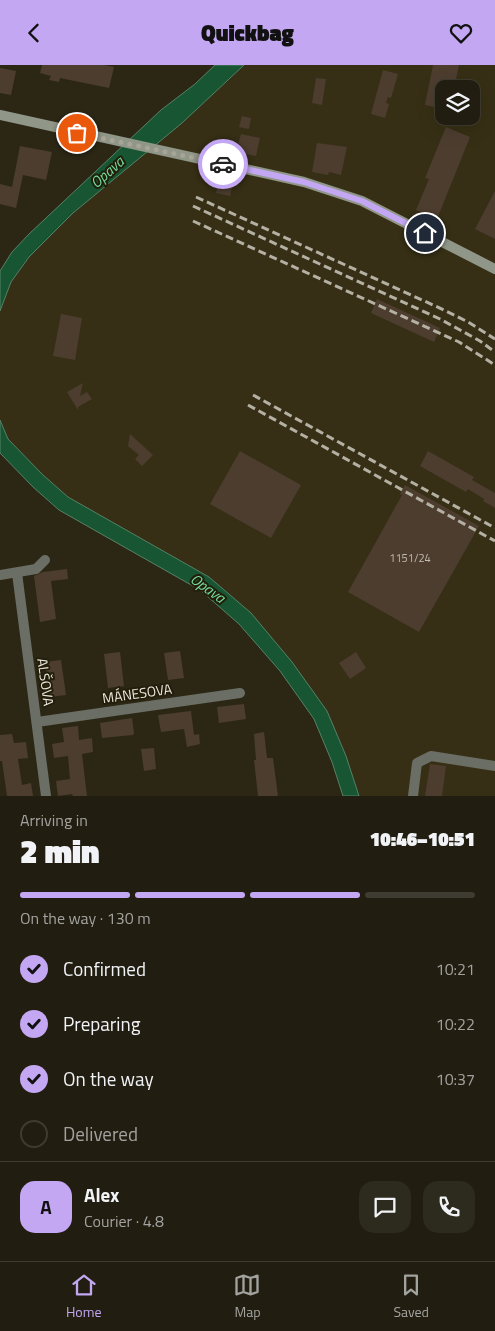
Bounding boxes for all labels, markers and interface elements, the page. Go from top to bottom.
text: Quickbag [201,16,294,50]
icon: back [20,19,48,47]
icon: heart [447,19,475,47]
map controls [435,80,480,125]
button: layers [435,80,480,125]
pin [56,112,98,154]
icon: bag [63,119,91,147]
courier [198,139,248,189]
water label: Opava [85,150,130,193]
icon: car [209,150,237,178]
pin [404,212,446,254]
icon: home [411,219,439,247]
house number: 1151/24 [389,550,431,566]
water label: Opava [186,567,232,610]
street label: ALŠOVA [32,657,60,708]
street label: MÁNESOVA [101,678,174,708]
text: Arriving in [20,808,88,832]
text: 10:46–10:51 [370,824,475,853]
text: 2 min [20,827,100,875]
text: On the way · 130 m [20,906,151,930]
text: Confirmed [63,954,146,983]
icon: check [20,955,48,983]
text: 10:21 [436,957,475,981]
text: Preparing [63,1009,140,1038]
icon: check [20,1010,48,1038]
text: 10:22 [436,1012,475,1036]
text: On the way [63,1064,154,1093]
icon: check [20,1065,48,1093]
text: 10:37 [436,1067,475,1091]
text: Delivered [63,1119,138,1148]
text: Alex [84,1180,119,1209]
button: chat [359,1181,411,1233]
button: phone [423,1181,475,1233]
text: A [40,1192,52,1221]
text: Courier · 4.8 [84,1209,164,1233]
tab: Home [66,1271,102,1322]
tab: Map [233,1271,261,1322]
tab: Saved [393,1271,429,1322]

